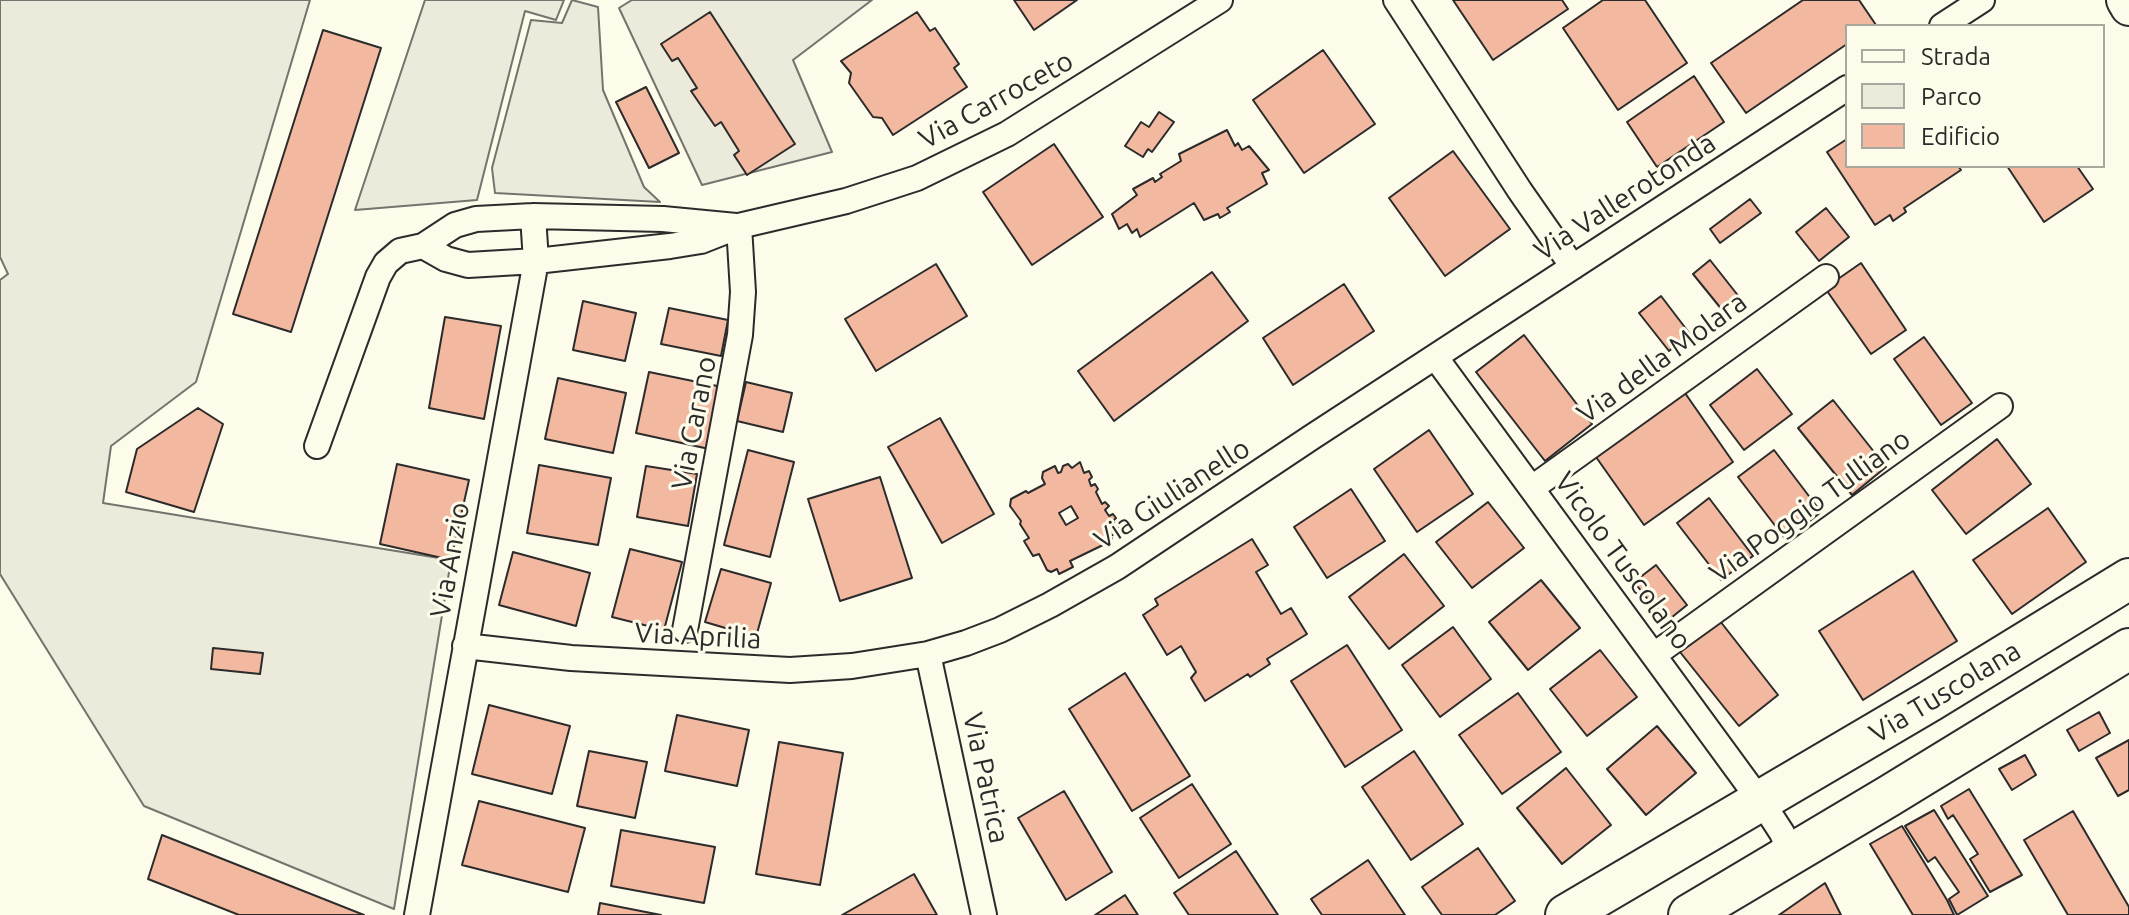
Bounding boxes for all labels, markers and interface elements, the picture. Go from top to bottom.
legend [1845,24,2105,168]
text: Strada [1921,43,1991,70]
street label: Via Carroceto [913,44,1079,156]
text: Parco [1921,83,1982,110]
text: Edificio [1921,123,2000,150]
street label: Via Vallerotonda [1528,126,1722,268]
street label: Via della Molara [1571,285,1753,431]
street label: Via Carano [665,353,723,493]
street label: Via Poggio Tulliano [1703,422,1917,590]
street label: Via Giulianello [1088,431,1256,557]
street label: Vicolo Tuscolano [1547,466,1699,656]
street label: Via Anzio [423,500,477,620]
street label: Via Aprilia [634,616,762,656]
street label: Via Tuscolana [1863,634,2027,750]
street label: Via Patrica [956,710,1016,846]

